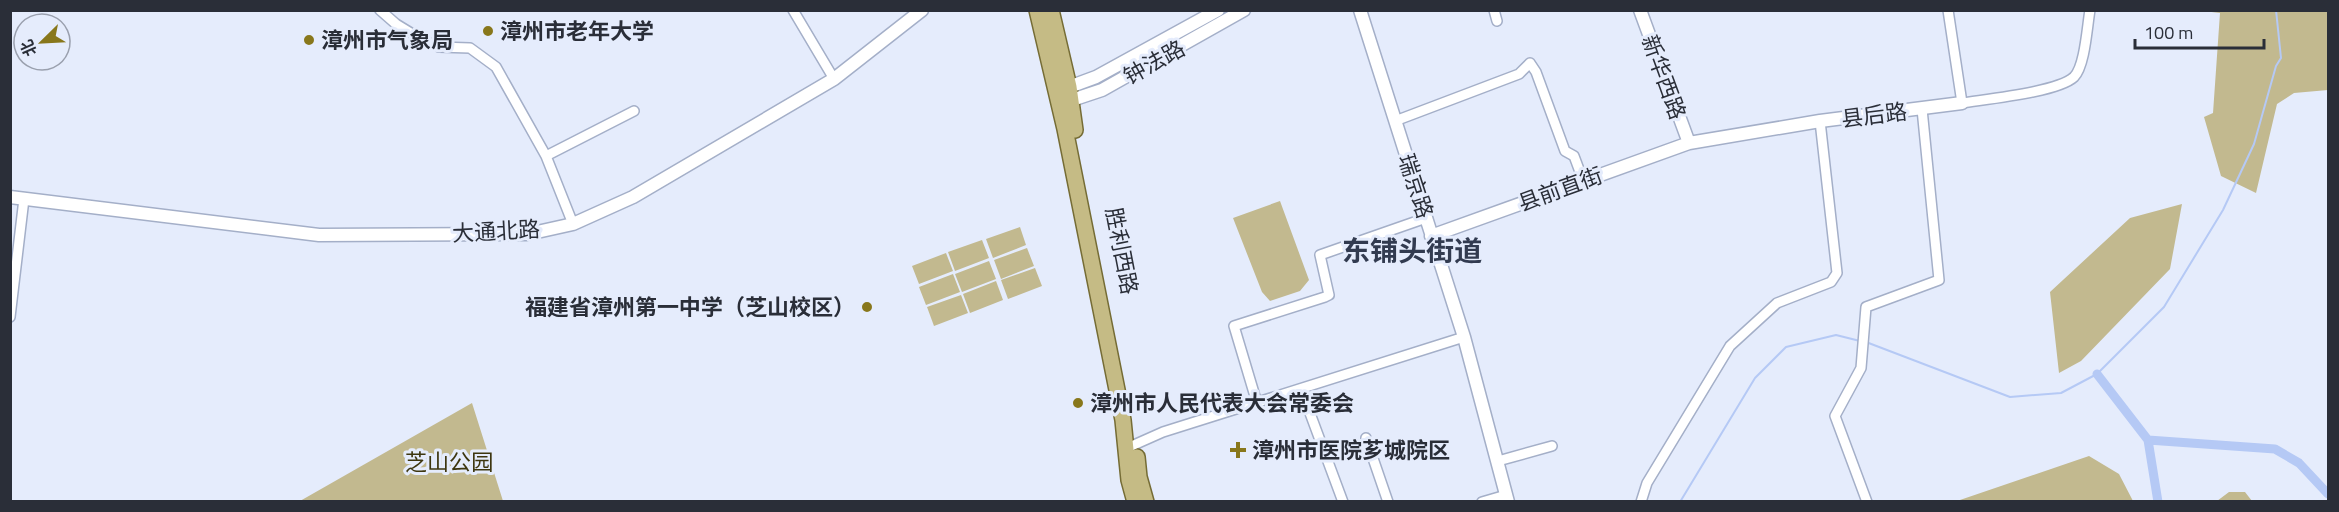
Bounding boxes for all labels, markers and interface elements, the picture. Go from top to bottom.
north arrow [12,12,72,72]
scale bar [2135,12,2264,50]
place label: 漳州市老年大学 [500,14,654,48]
text: 100 m [2144,19,2193,46]
place label: 漳州市气象局 [321,23,453,57]
marker: 漳州市老年大学 [481,24,495,38]
street label: 新华西路 [1633,30,1695,124]
street label: 钟法路 [1117,31,1191,93]
marker: 漳州市气象局 [302,33,316,47]
text: 北 [14,36,43,60]
street label: 县后路 [1839,94,1909,136]
street label: 瑞京路 [1390,149,1442,223]
street label: 县前直街 [1513,158,1607,220]
street label: 胜利西路 [1097,205,1147,297]
street label: 大通北路 [451,212,541,250]
district label: 东铺头街道 [1342,229,1482,272]
place label: 福建省漳州第一中学（芝山校区） [525,290,855,324]
marker: 福建省漳州第一中学（芝山校区） [860,300,874,314]
place label: 漳州市人民代表大会常委会 [1090,386,1354,420]
marker: 漳州市人民代表大会常委会 [1071,396,1085,410]
place label: 漳州市医院芗城院区 [1252,433,1450,467]
marker: 漳州市医院芗城院区 [1229,441,1247,459]
park label: 芝山公园 [405,445,493,479]

